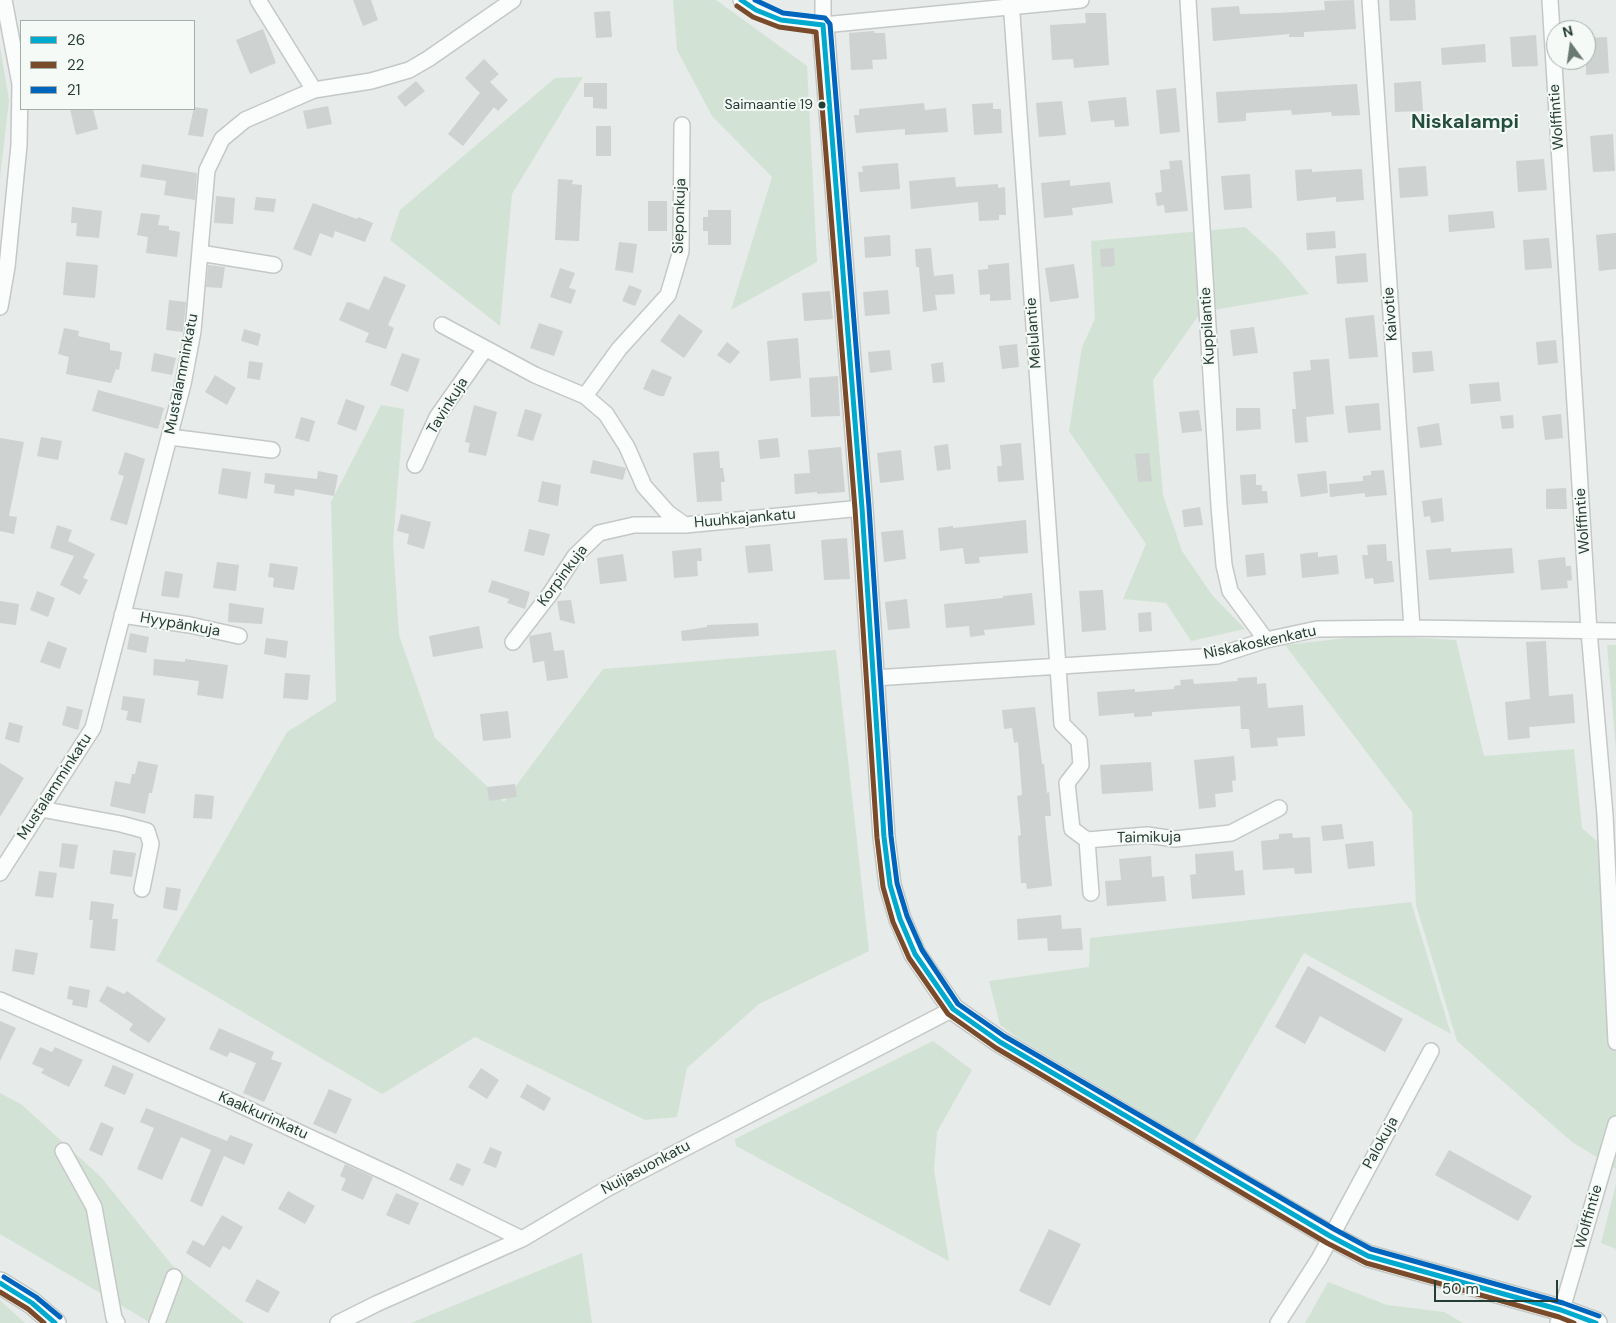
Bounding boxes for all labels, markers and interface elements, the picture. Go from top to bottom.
legend [20,20,195,110]
north arrow [1546,20,1596,70]
text: N [1560,21,1575,41]
text: 26 [67,30,85,50]
text: 22 [67,55,84,75]
text: 21 [67,80,80,100]
street label: Wolffintie [1546,83,1568,151]
place label: Saimaantie 19 [724,97,813,113]
marker: Saimaantie 19 [817,100,827,110]
district label: Niskalampi [1411,111,1519,135]
street label: Sieponkuja [670,178,690,254]
street label: Kaivotie [1380,286,1402,342]
street label: Kuppilantie [1197,287,1219,365]
street label: Melulantie [1023,297,1045,369]
street label: Mustalamminkatu [161,312,203,436]
street label: Tavinkuja [424,374,472,438]
street label: Wolffintie [1572,487,1594,555]
street label: Huuhkajankatu [693,506,797,532]
street label: Korpinkuja [534,542,592,610]
street label: Hyypänkuja [139,609,221,641]
street label: Niskakoskenkatu [1202,622,1318,664]
street label: Mustalamminkatu [14,731,96,843]
street label: Taimikuja [1117,828,1181,848]
street label: Kaakkurinkatu [215,1088,311,1144]
street label: Palokuja [1359,1114,1403,1172]
street label: Nuijasuonkatu [599,1137,693,1199]
street label: Wolffintie [1571,1183,1607,1251]
scale bar [1436,1270,1560,1302]
text: 50 m [1442,1279,1479,1299]

